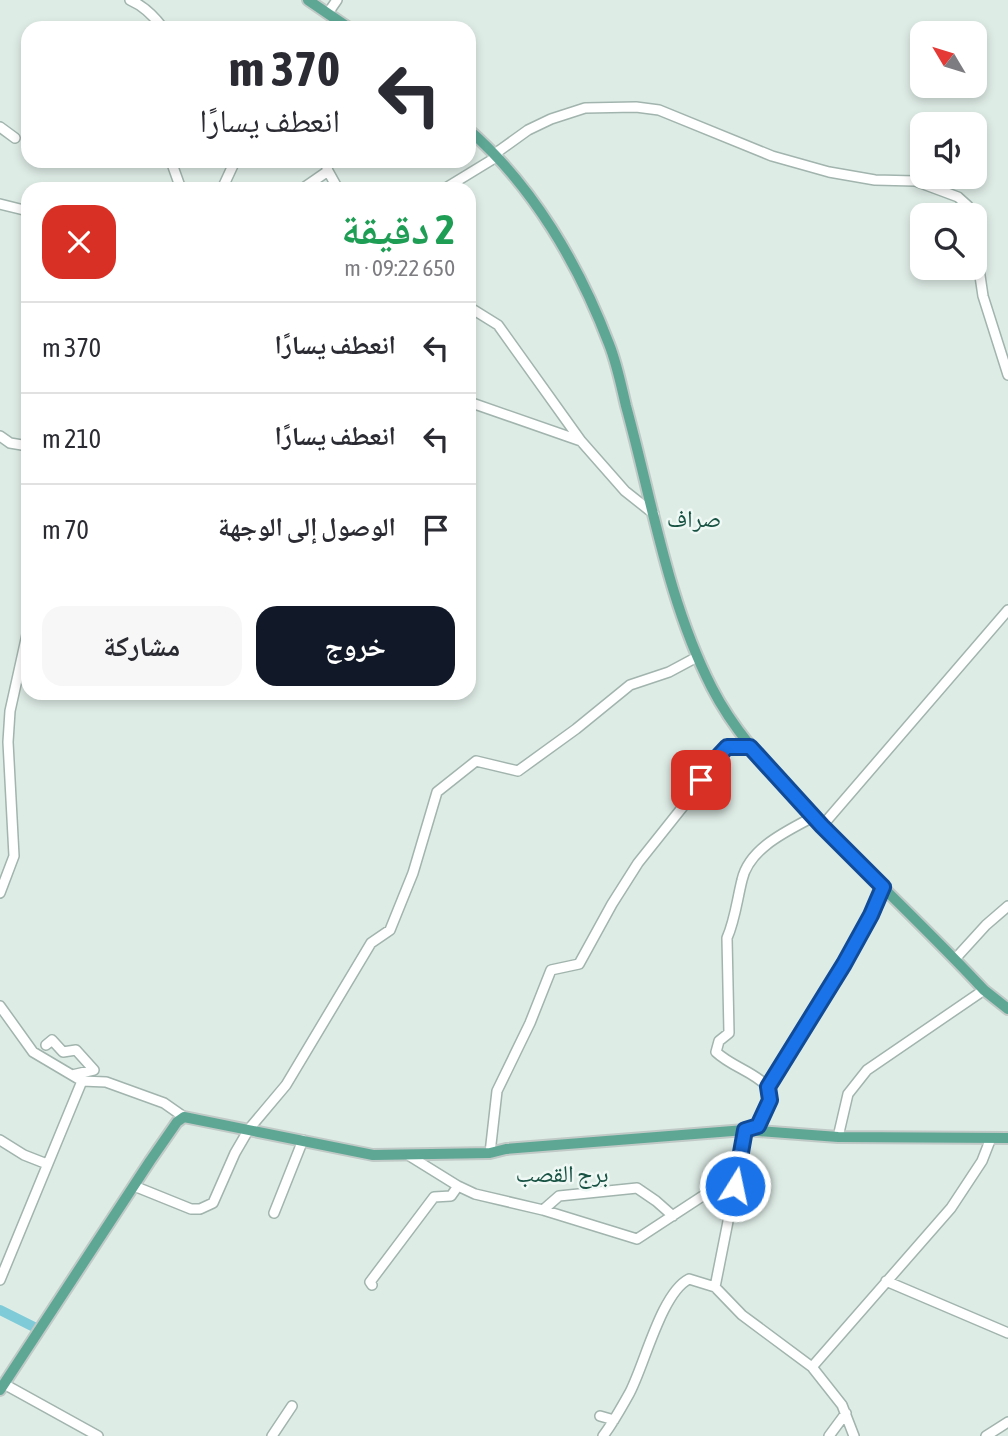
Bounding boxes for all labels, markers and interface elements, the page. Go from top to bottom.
north arrow [910,21,987,98]
map controls [910,21,987,280]
text: 370 m [229,40,340,96]
icon: left [364,49,455,140]
text: انعطف يسارًا [199,102,340,139]
button: sound [910,112,987,189]
button: search [910,203,987,280]
button: close [42,205,116,279]
text: 2 دقيقة [341,205,455,253]
text: 650 m · 09:22 [344,255,455,281]
icon: left [417,329,455,367]
text: انعطف يسارًا [275,330,396,360]
text: 370 m [42,333,101,363]
icon: left [417,420,455,458]
text: انعطف يسارًا [275,421,396,451]
text: 210 m [42,424,101,454]
district label: صراف [667,505,721,532]
icon: arrive [417,511,455,549]
text: الوصول إلى الوجهة [218,512,396,542]
text: 70 m [42,515,89,545]
button: مشاركة [42,606,242,686]
button: خروج [256,606,455,686]
pin [671,750,731,810]
icon: arrive [682,761,720,799]
position arrow [698,1149,772,1223]
district label: برج القصب [515,1160,609,1189]

